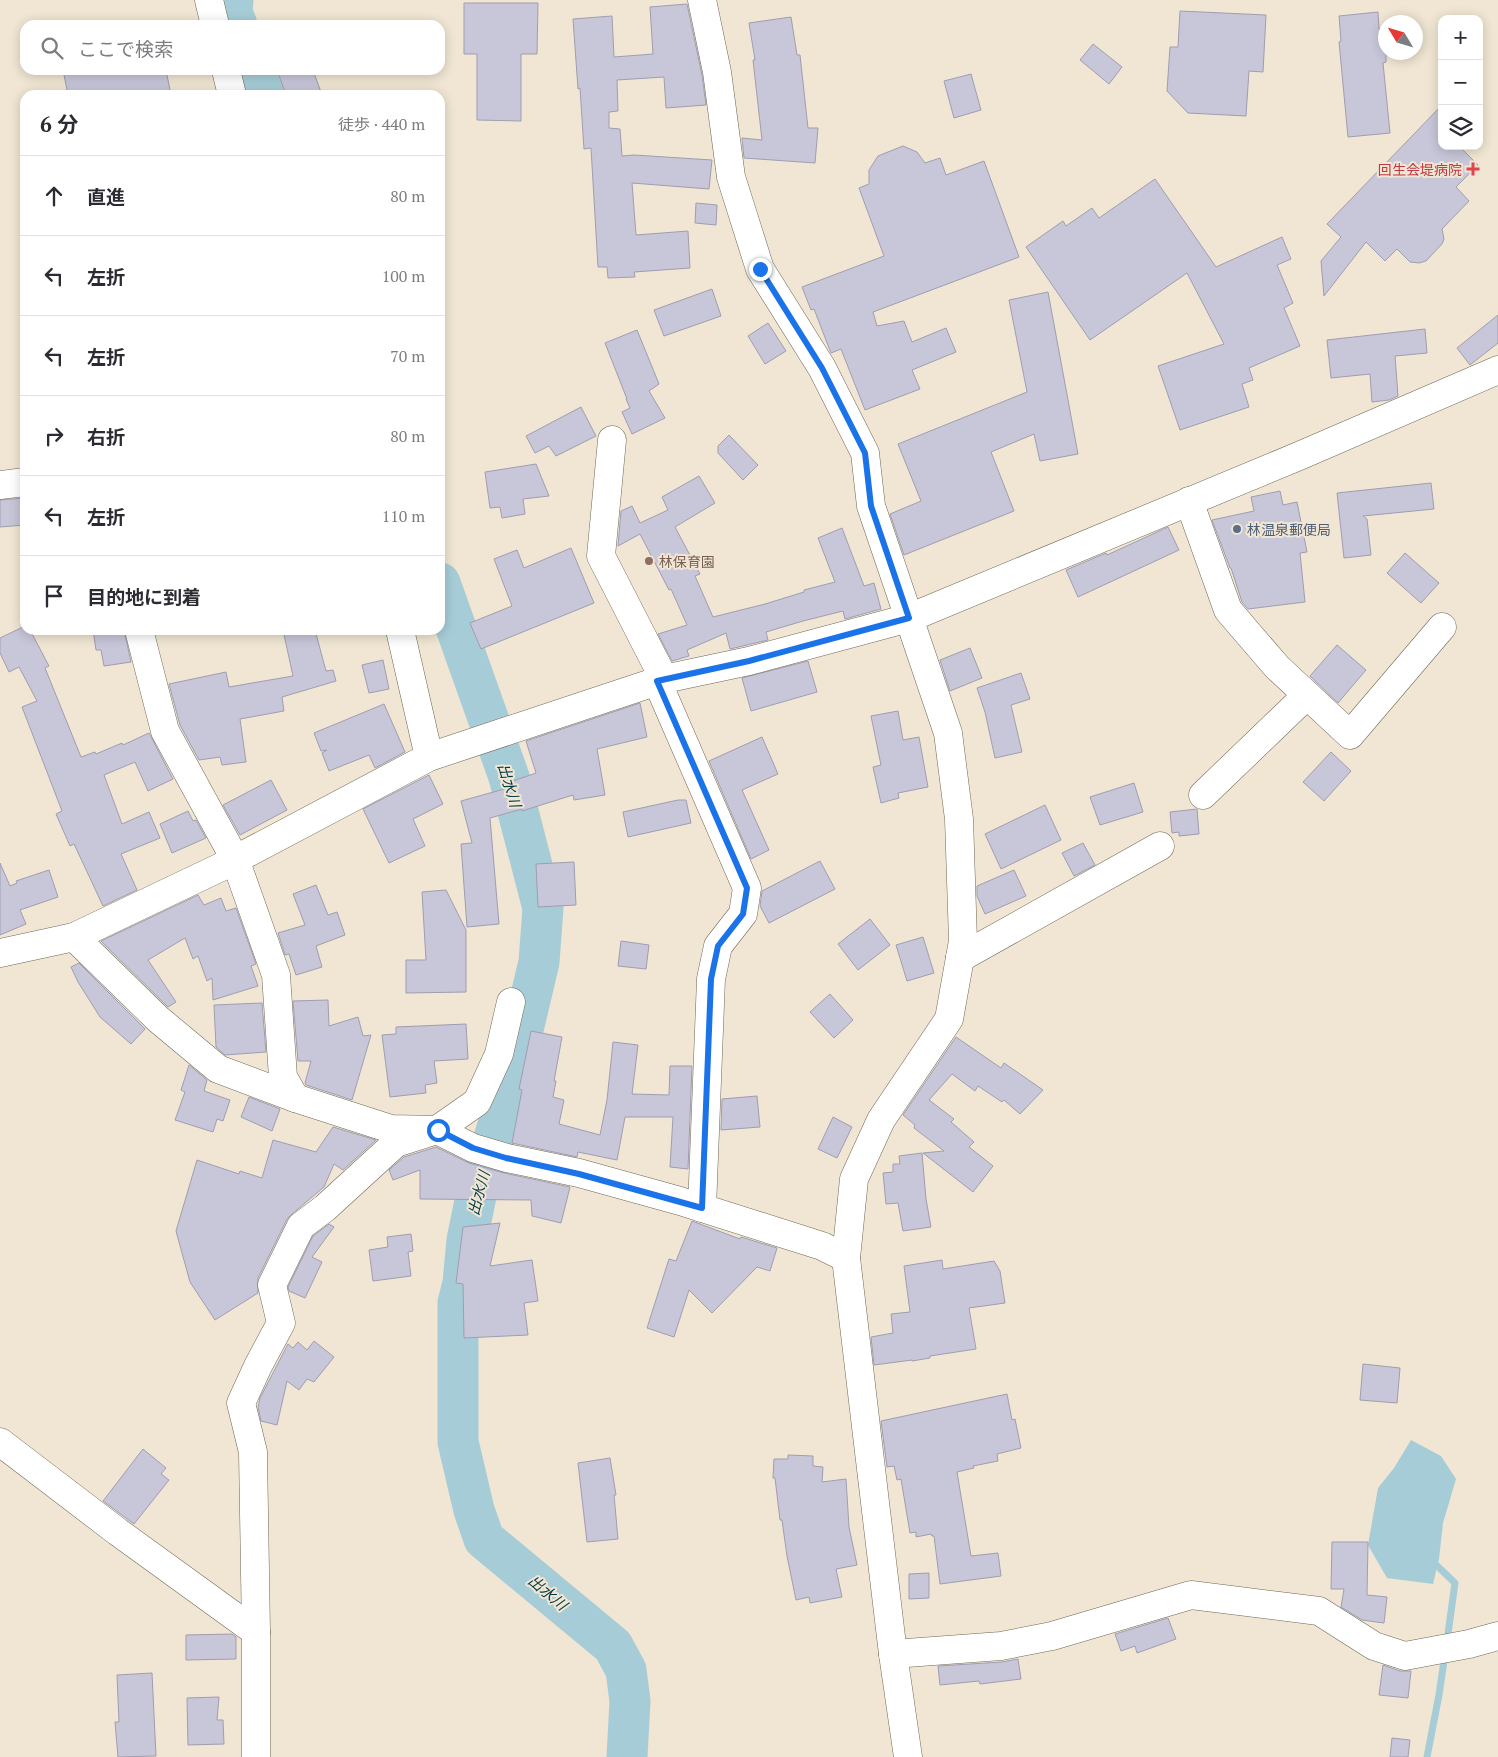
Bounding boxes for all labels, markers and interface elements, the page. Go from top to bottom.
north arrow [1378,15,1423,60]
map controls [1438,15,1483,150]
button: + [1438,15,1483,60]
search box [20,20,445,75]
icon: search [38,34,66,62]
text: ここで検索 [78,36,173,61]
button: − [1438,60,1483,105]
button: layers [1438,105,1483,150]
text: 6 分 [40,110,79,138]
text: 徒歩 · 440 m [338,113,425,135]
place label: 回生会堤病院 [1378,160,1462,179]
marker: 回生会堤病院 [1466,162,1480,176]
icon: ahead [40,182,68,210]
text: 直進 [87,184,125,209]
text: 80 m [390,185,425,207]
route end [749,258,772,281]
icon: left [40,262,68,290]
text: 左折 [87,264,125,289]
text: 100 m [382,265,425,287]
icon: left [40,342,68,370]
text: 左折 [87,344,125,369]
text: 70 m [390,345,425,367]
icon: right [40,422,68,450]
text: 右折 [87,424,125,449]
text: 80 m [390,425,425,447]
icon: left [40,502,68,530]
text: 左折 [87,504,125,529]
text: 110 m [382,505,425,527]
place label: 林温泉郵便局 [1247,520,1331,539]
marker: 林温泉郵便局 [1231,523,1243,535]
place label: 林保育園 [659,552,715,571]
marker: 林保育園 [643,555,655,567]
icon: arrive [40,582,68,610]
text: 目的地に到着 [87,584,201,609]
water label: 出水川 [494,761,527,811]
route start [427,1119,450,1142]
water label: 出水川 [463,1167,494,1217]
water label: 出水川 [524,1570,573,1615]

